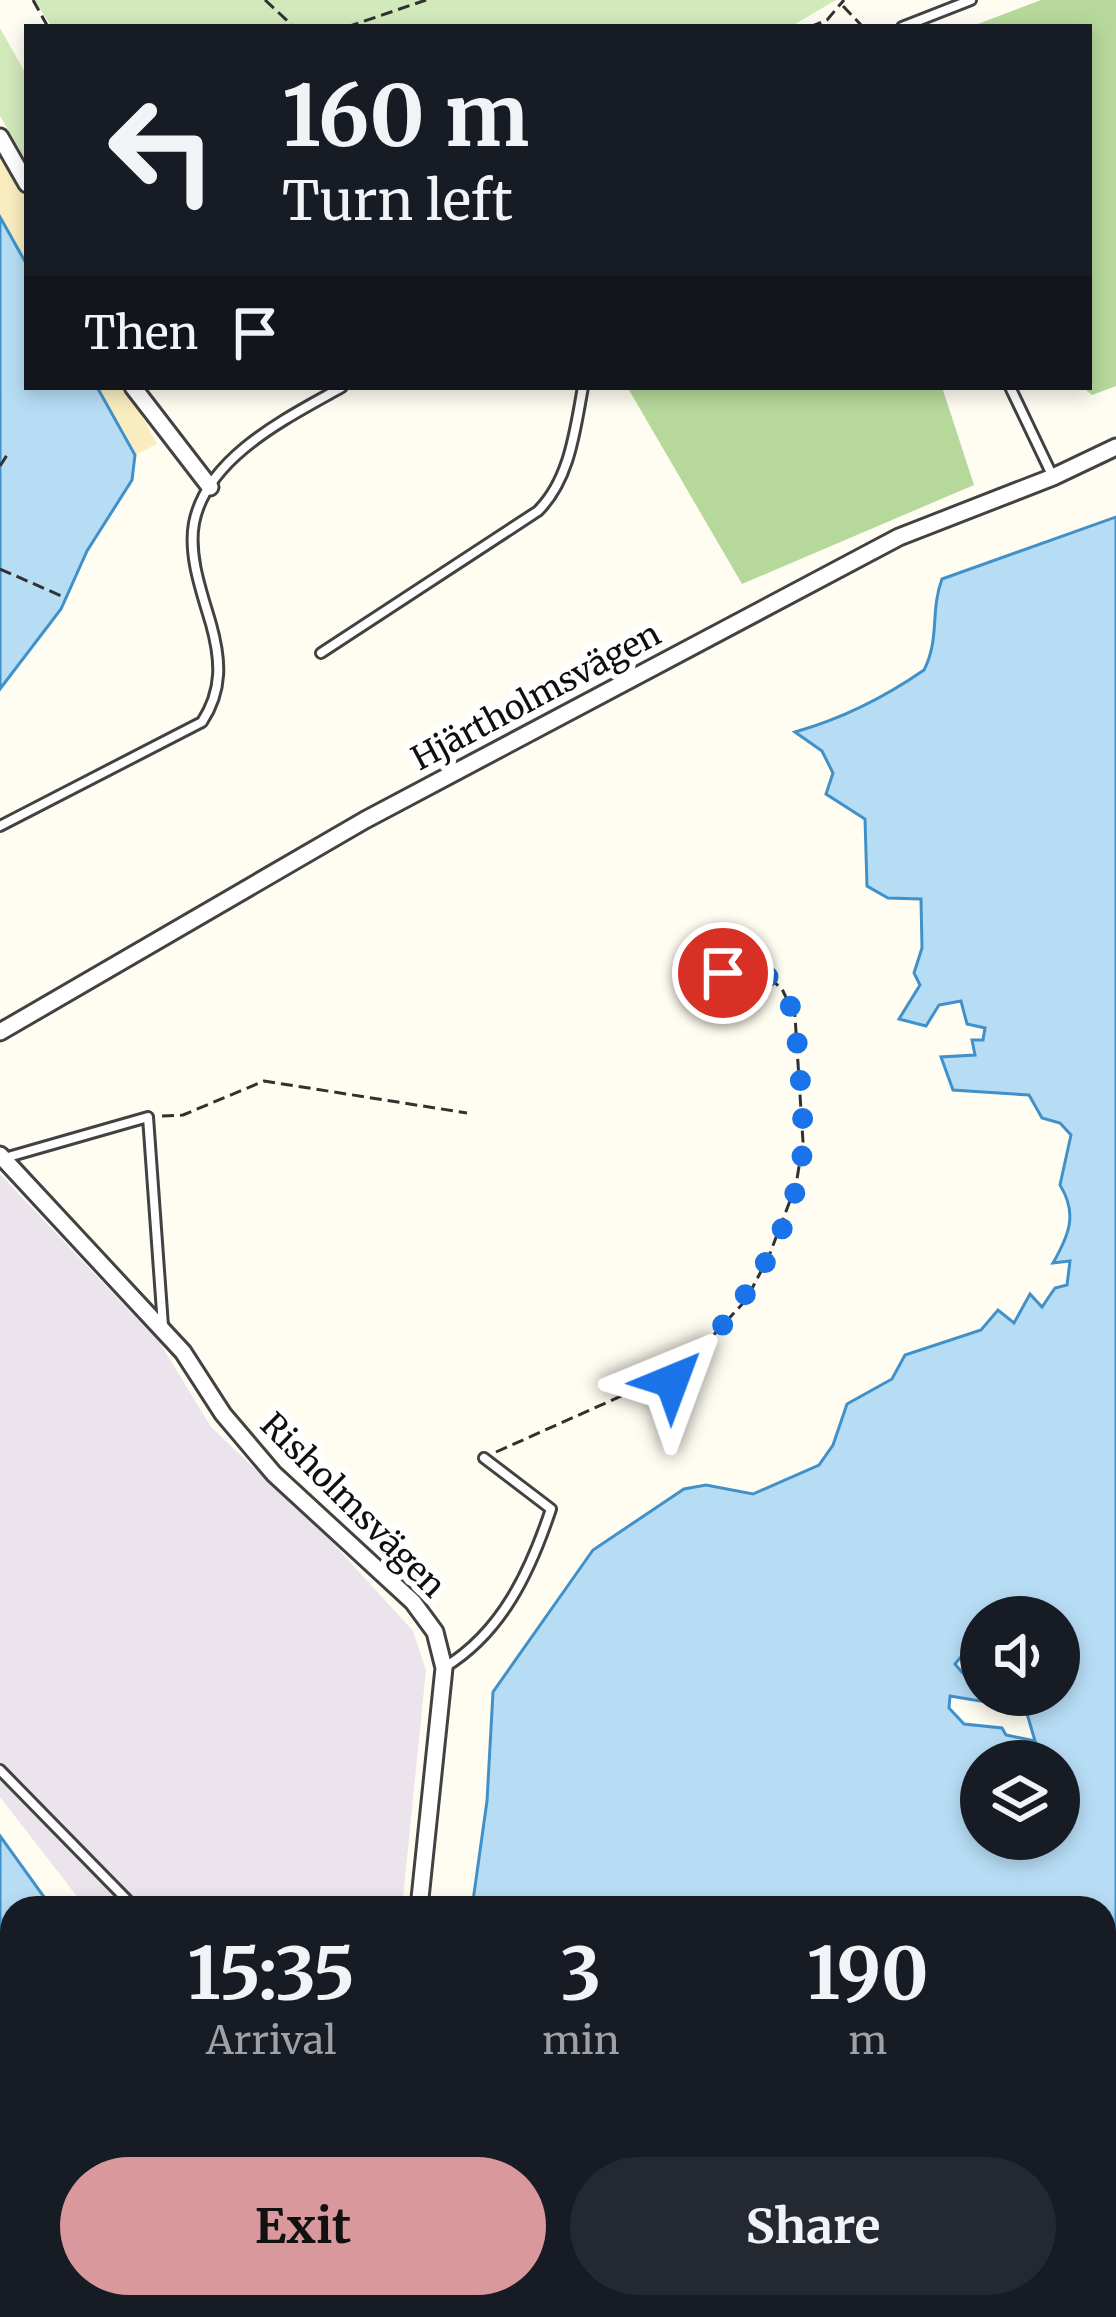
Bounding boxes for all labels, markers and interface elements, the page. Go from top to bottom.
text: 160 m [282,63,529,169]
icon: left [84,72,240,228]
text: Turn left [282,167,513,235]
icon: arrive [222,300,288,366]
text: Then [84,305,198,361]
street label: Hjärtholmsvägen [405,613,668,779]
pin [672,922,774,1024]
icon: arrive [690,940,756,1006]
position arrow [609,1318,735,1444]
street label: Risholmsvägen [252,1404,454,1606]
map controls [960,1596,1080,1860]
button: sound [960,1596,1080,1716]
button: layers [960,1740,1080,1860]
text: 15:35 [187,1928,355,2019]
text: 3 [560,1928,602,2019]
text: 190 [807,1928,929,2019]
text: Arrival [206,2016,336,2065]
text: min [542,2016,620,2065]
text: m [848,2016,887,2065]
button: Exit [60,2157,546,2295]
button: Share [570,2157,1056,2295]

